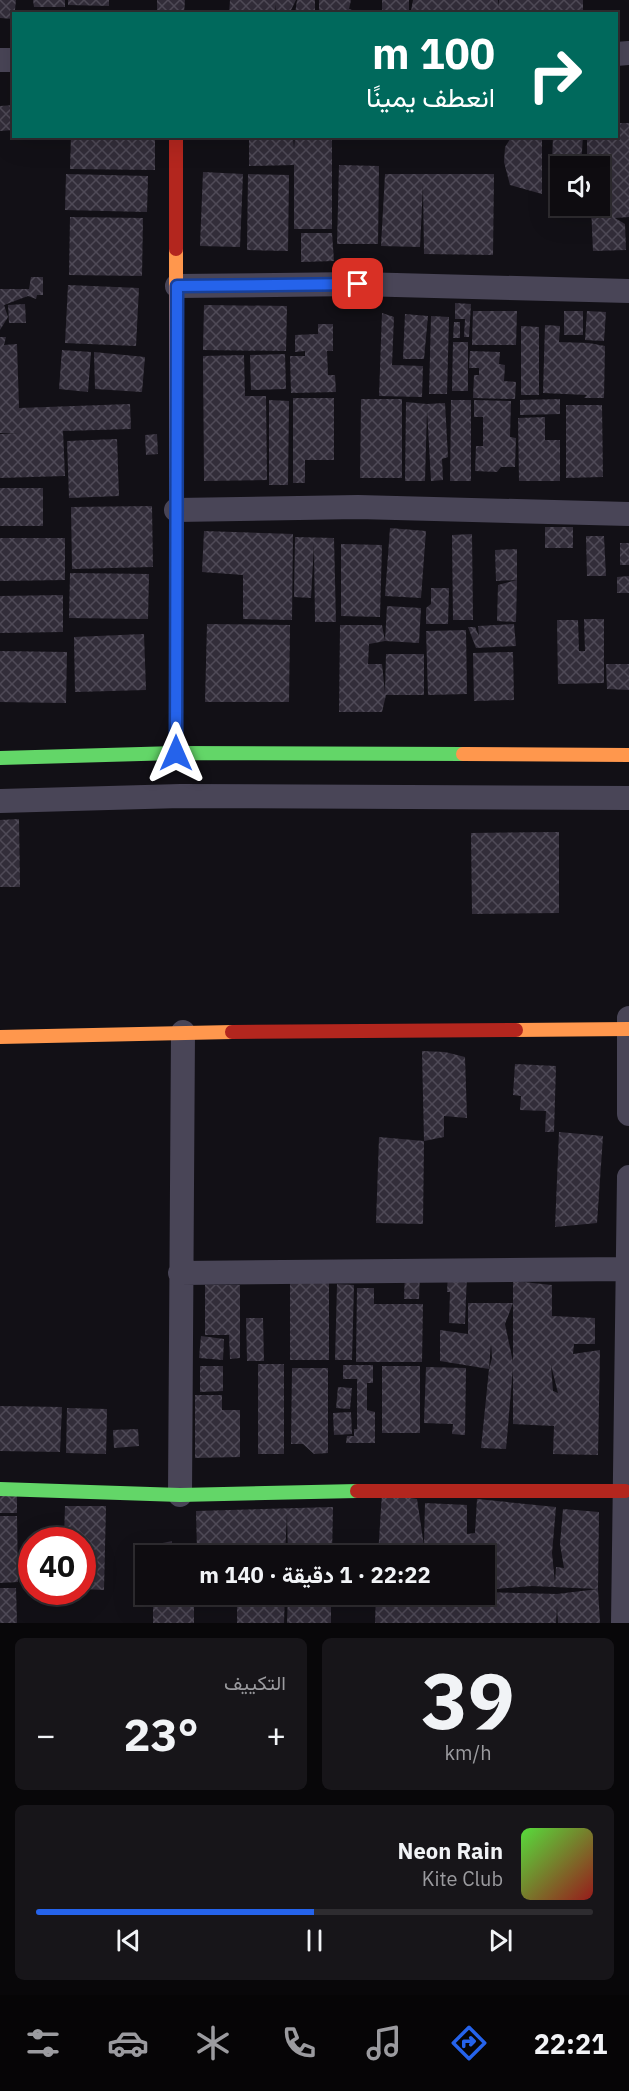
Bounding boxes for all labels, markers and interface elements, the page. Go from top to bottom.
text: 100 m [372,26,495,81]
icon: right [516,36,594,114]
text: انعطف يمينًا [366,79,495,114]
map controls [550,156,610,216]
button: sound [550,156,610,216]
pin [332,258,383,309]
icon: arrive [341,267,374,300]
position arrow [144,721,208,785]
speed limit sign: 40 [18,1527,96,1605]
text: 22:22 · 1 دقيقة · 140 m [199,1560,431,1589]
text: 39 [421,1649,515,1750]
text: التكييف [224,1669,286,1696]
text: 23° [123,1705,199,1763]
text: − [36,1713,56,1756]
text: + [266,1713,286,1756]
text: km/h [444,1739,492,1766]
text: Neon Rain [397,1836,503,1865]
text: Kite Club [422,1865,503,1892]
icon: previous [112,1924,145,1957]
icon: pause [298,1924,331,1957]
icon: next [484,1924,517,1957]
icon: filters [22,2022,64,2064]
icon: car [107,2022,149,2064]
icon: climate [192,2022,234,2064]
icon: phone [278,2022,320,2064]
icon: music [363,2022,405,2064]
icon: directions [448,2022,490,2064]
text: 22:21 [534,2026,607,2061]

